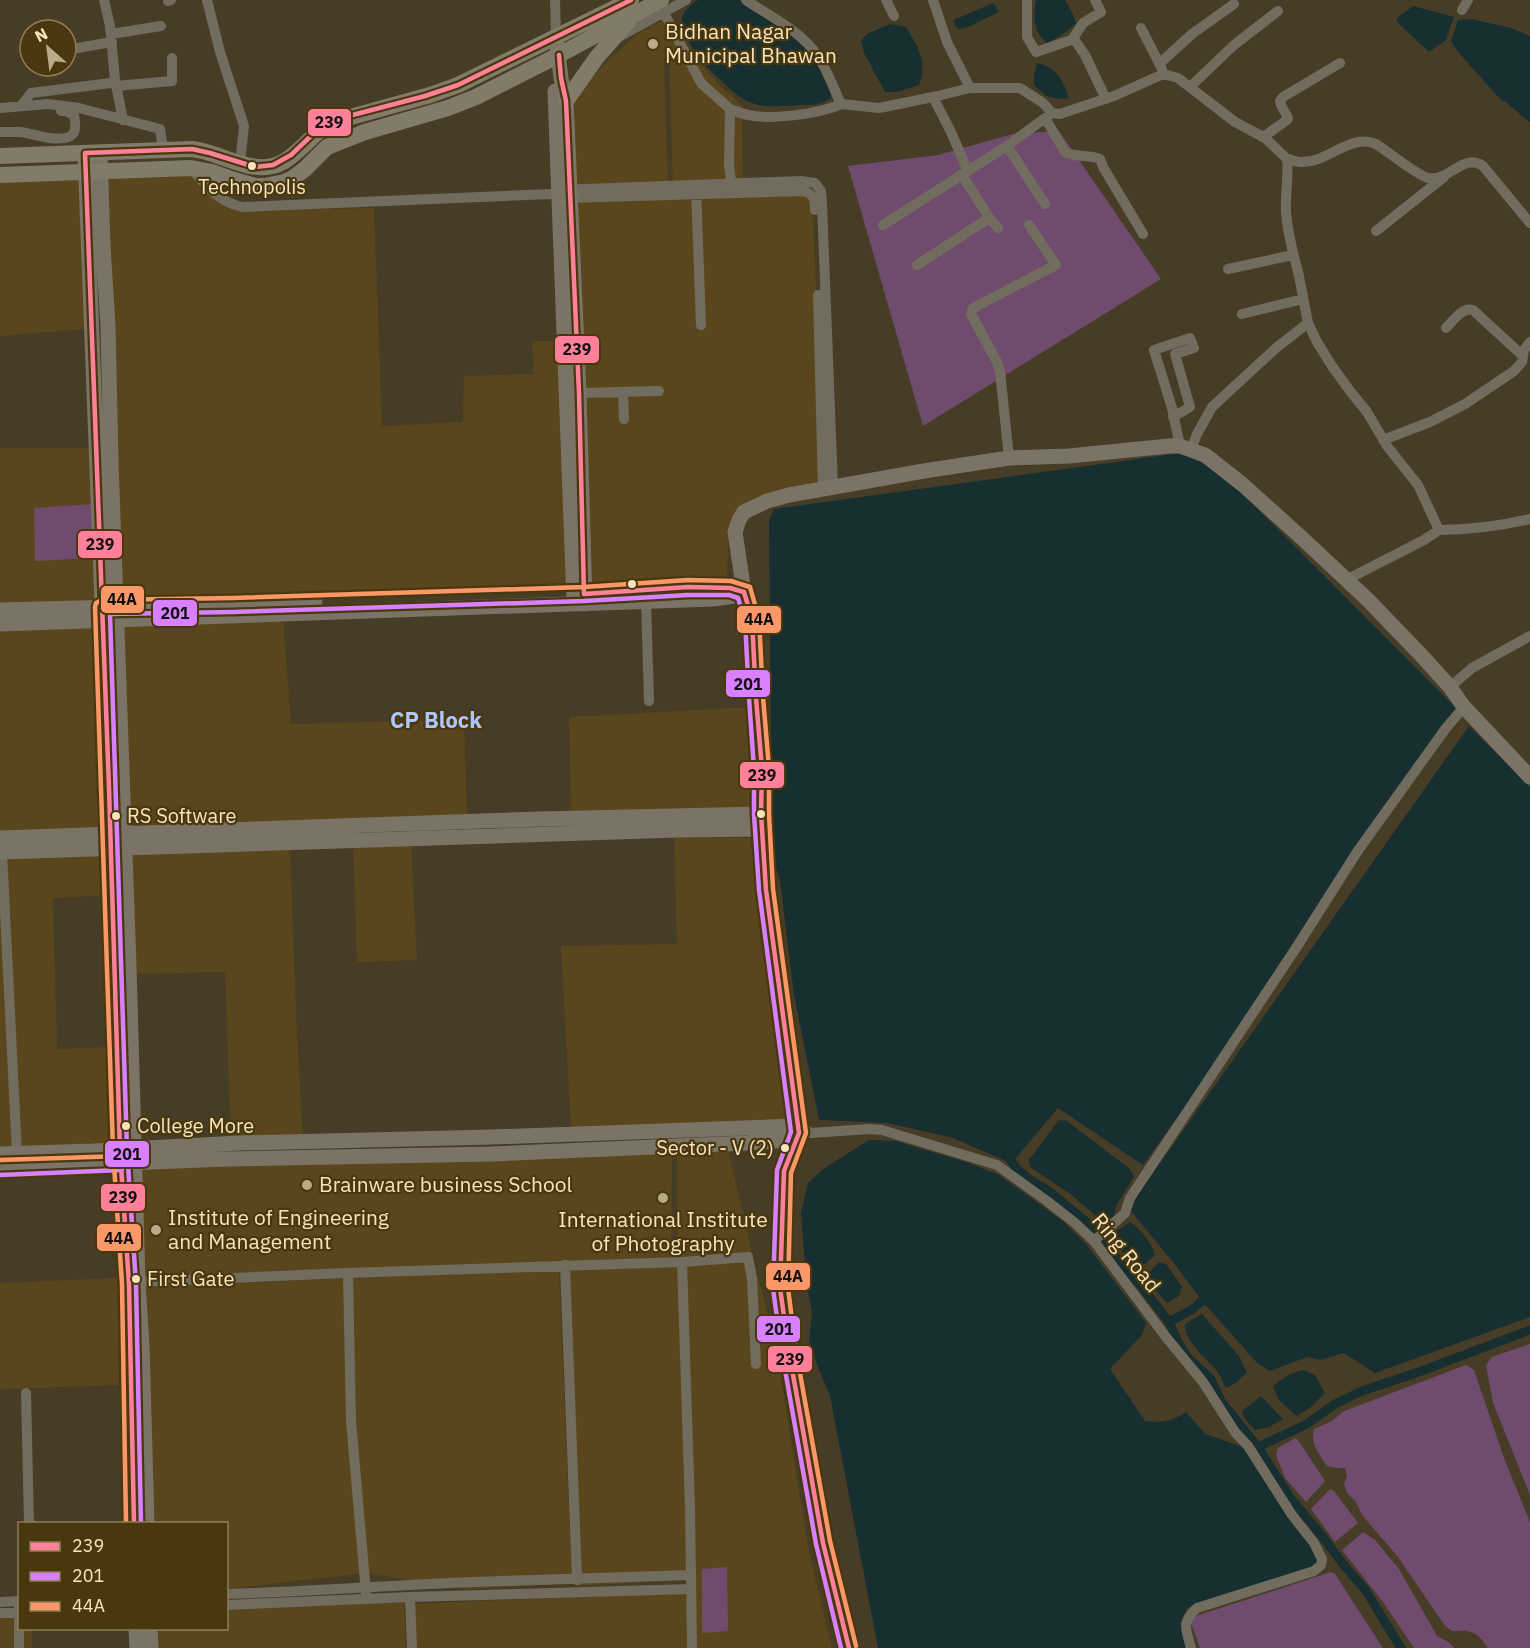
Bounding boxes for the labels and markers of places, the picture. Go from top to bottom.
place label: Bidhan Nagar Municipal Bhawan [665,17,837,69]
marker: Bidhan Nagar Municipal Bhawan [646,37,660,51]
marker: Technopolis [246,160,258,172]
place label: Technopolis [198,173,306,200]
unlabelled marker [626,578,638,590]
place label: RS Software [127,802,236,829]
unlabelled marker [755,808,767,820]
marker: RS Software [110,810,122,822]
place label: College More [137,1112,254,1139]
marker: College More [120,1120,132,1132]
place label: Sector - V (2) [656,1134,774,1161]
marker: Sector - V (2) [779,1142,791,1154]
place label: Brainware business School [319,1170,572,1198]
marker: Brainware business School [300,1178,314,1192]
marker: International Institute of Photography [656,1191,670,1205]
place label: Institute of Engineering and Management [168,1203,389,1255]
place label: International Institute of Photography [558,1205,768,1257]
marker: Institute of Engineering and Management [149,1223,163,1237]
place label: First Gate [147,1265,234,1292]
marker: First Gate [130,1273,142,1285]

